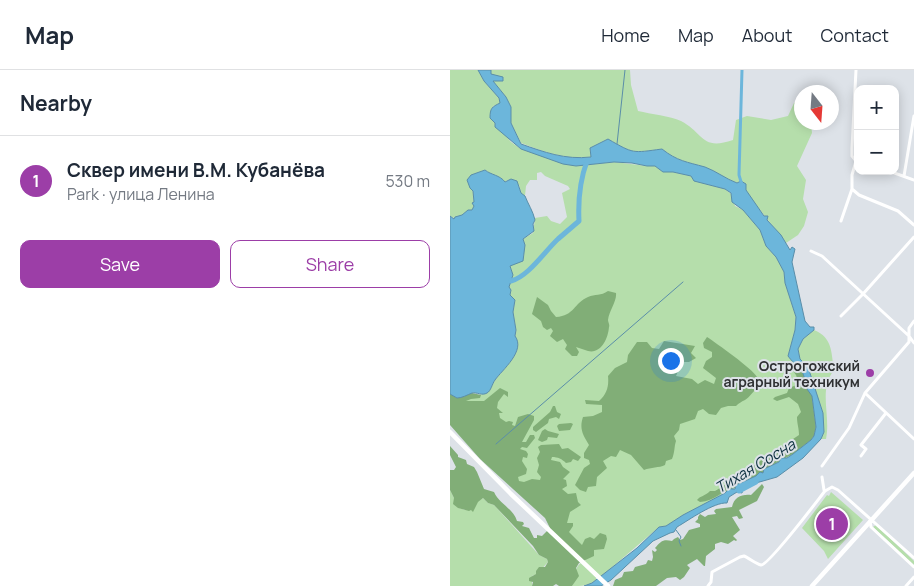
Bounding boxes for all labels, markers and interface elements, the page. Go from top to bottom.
text: Map [25,18,74,51]
text: Home [601,23,650,47]
text: Map [678,23,714,47]
text: About [742,23,792,47]
text: Contact [820,23,889,47]
north arrow [794,85,839,130]
map controls [854,85,899,175]
button: + [854,85,899,130]
text: Nearby [20,89,92,117]
button: − [854,130,899,175]
text: Сквер имени В.М. Кубанёва [67,157,325,183]
text: 1 [32,170,40,192]
text: 530 m [385,170,430,192]
text: Park · улица Ленина [67,183,215,205]
button: Save [20,240,220,288]
button: Share [230,240,430,288]
your location [658,348,684,374]
place label: Острогожский аграрный техникум [723,356,860,391]
marker: Острогожский аграрный техникум [864,367,876,379]
water label: Тихая Сосна [711,434,799,498]
pin: 1 [816,505,848,543]

